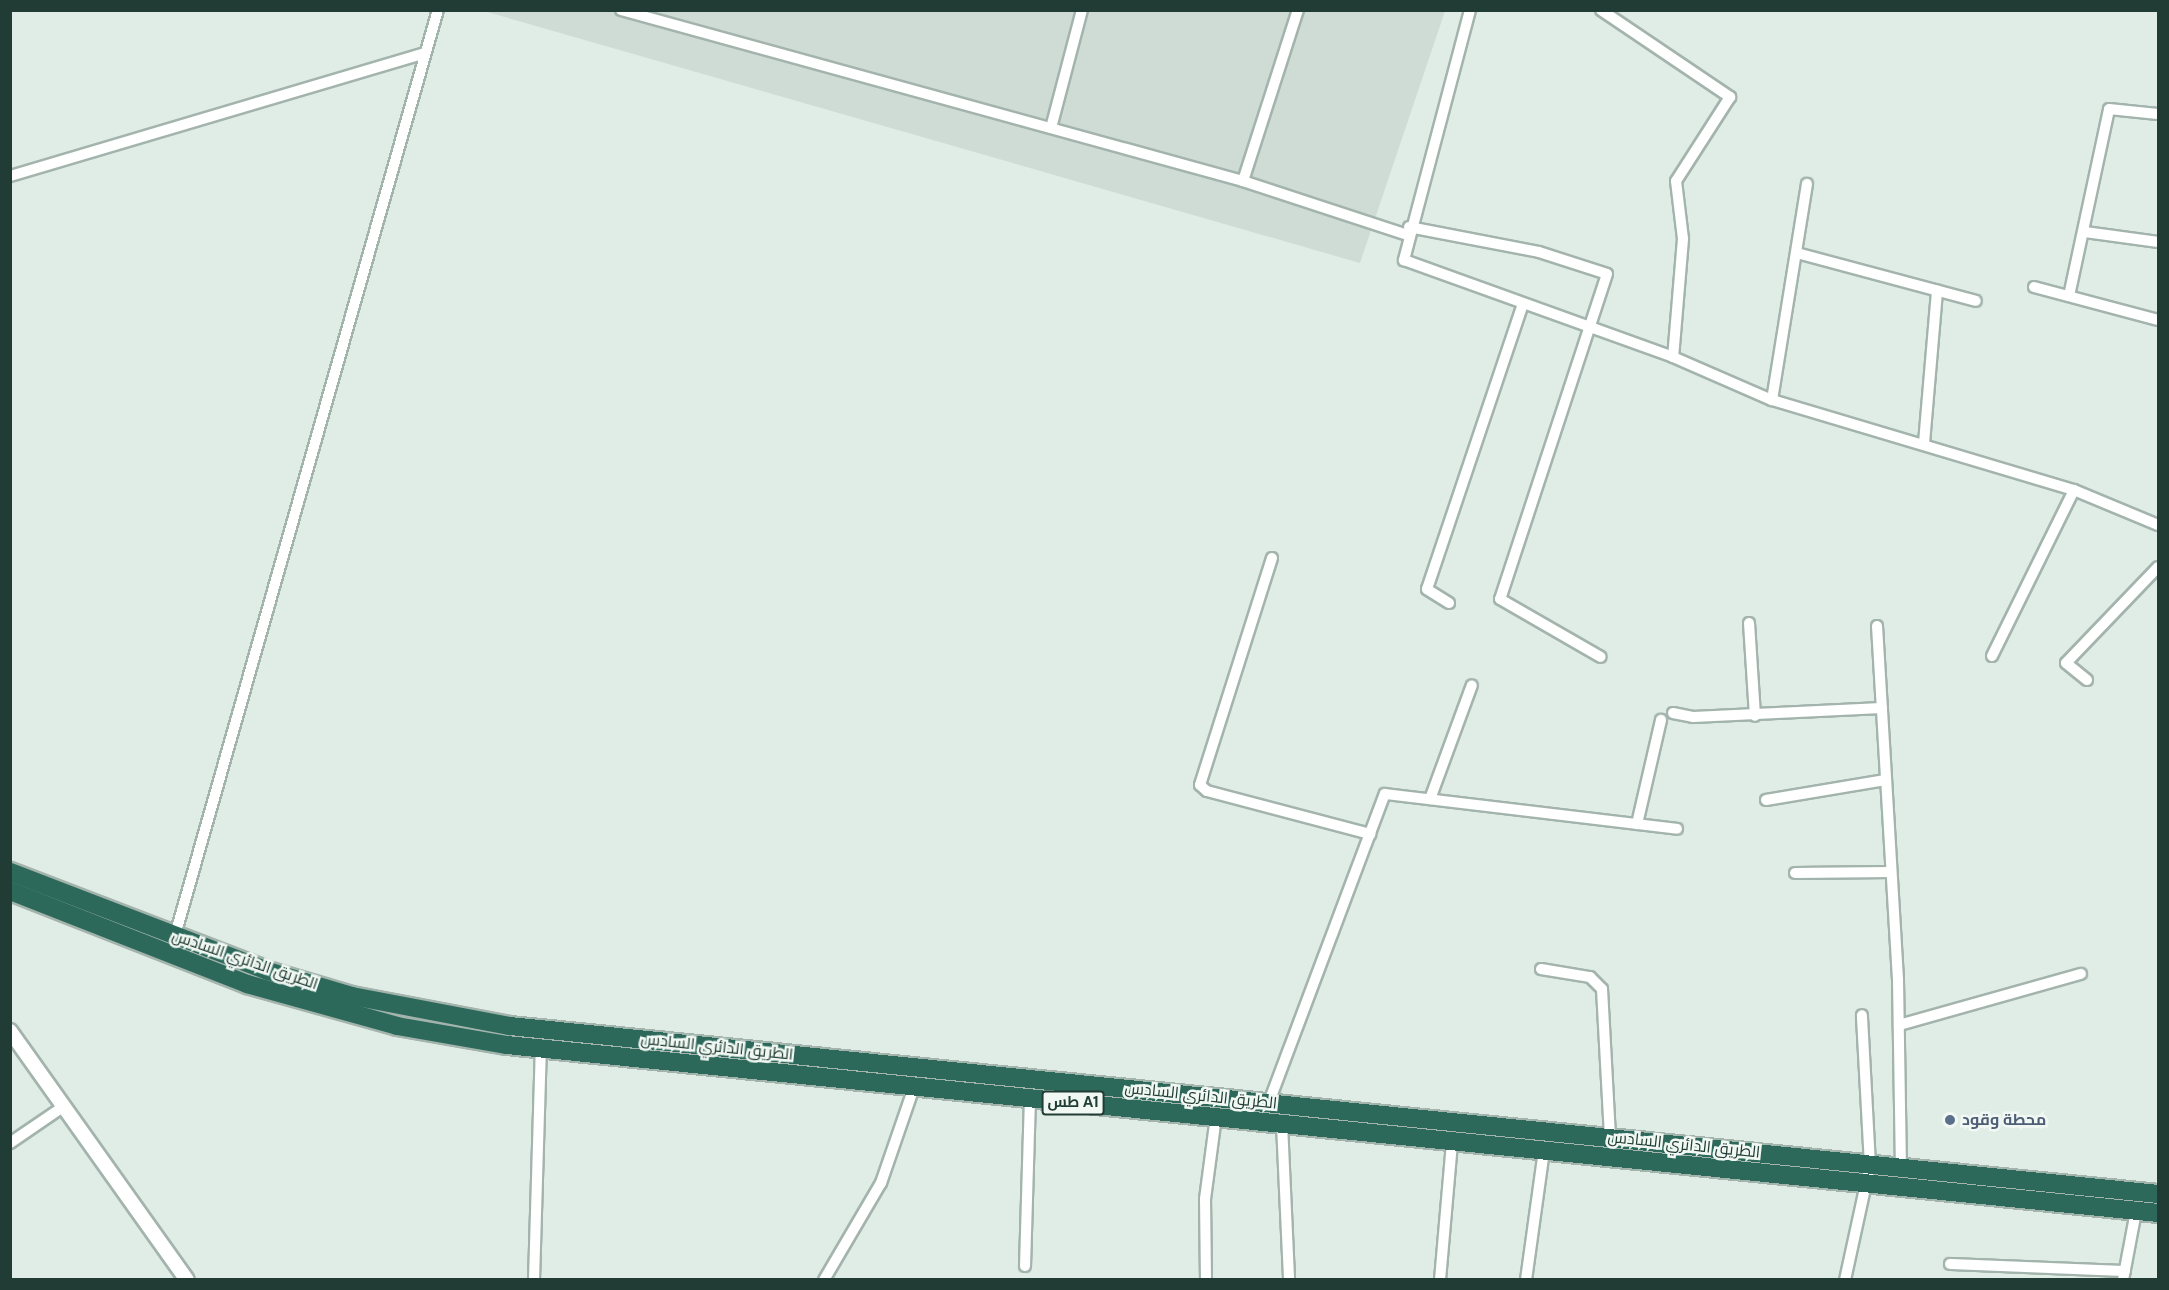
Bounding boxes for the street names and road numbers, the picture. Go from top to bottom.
street label: الطريق الدائري السادس [169,926,321,994]
street label: الطريق الدائري السادس [640,1029,794,1065]
street label: الطريق الدائري السادس [1124,1078,1278,1114]
road number: طس A1 [1042,1091,1104,1115]
street label: الطريق الدائري السادس [1607,1127,1761,1163]

